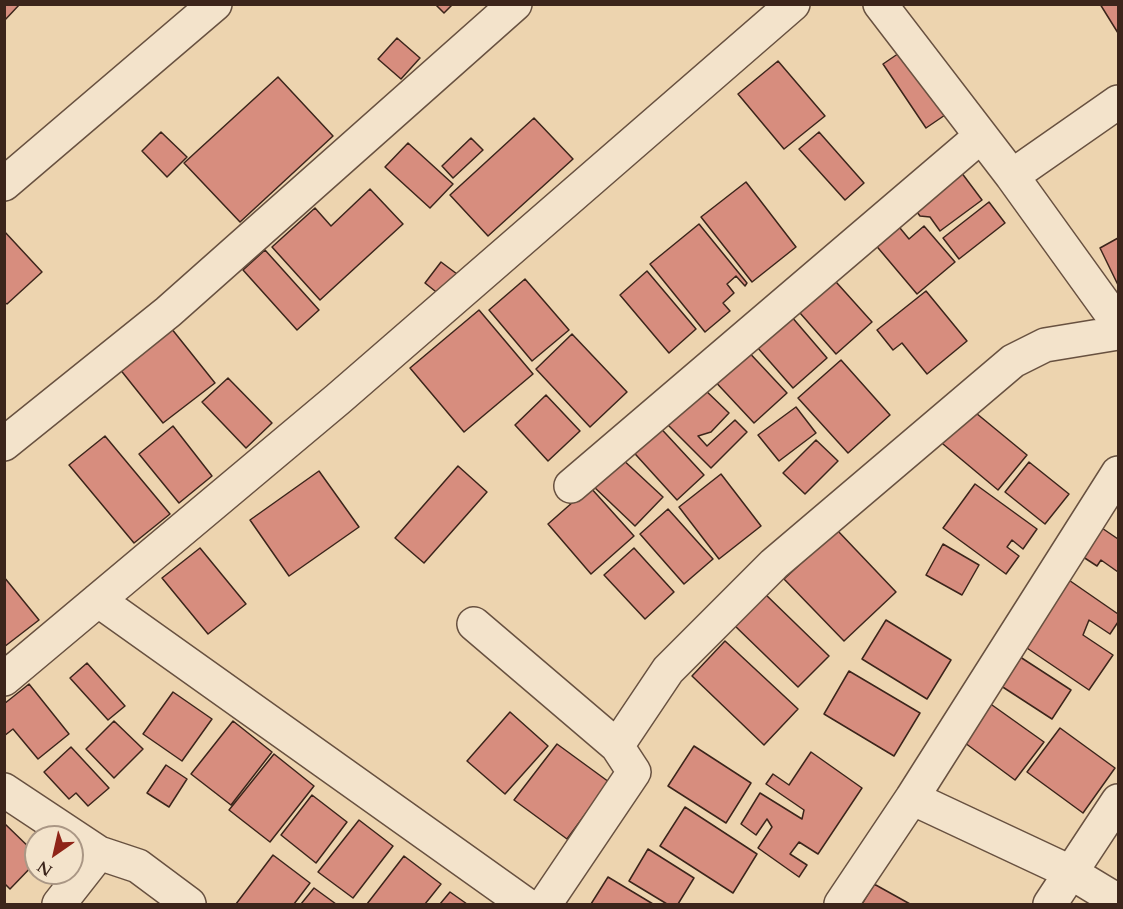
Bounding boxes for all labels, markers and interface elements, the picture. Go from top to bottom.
north arrow [24,825,84,885]
text: N [33,855,57,881]

